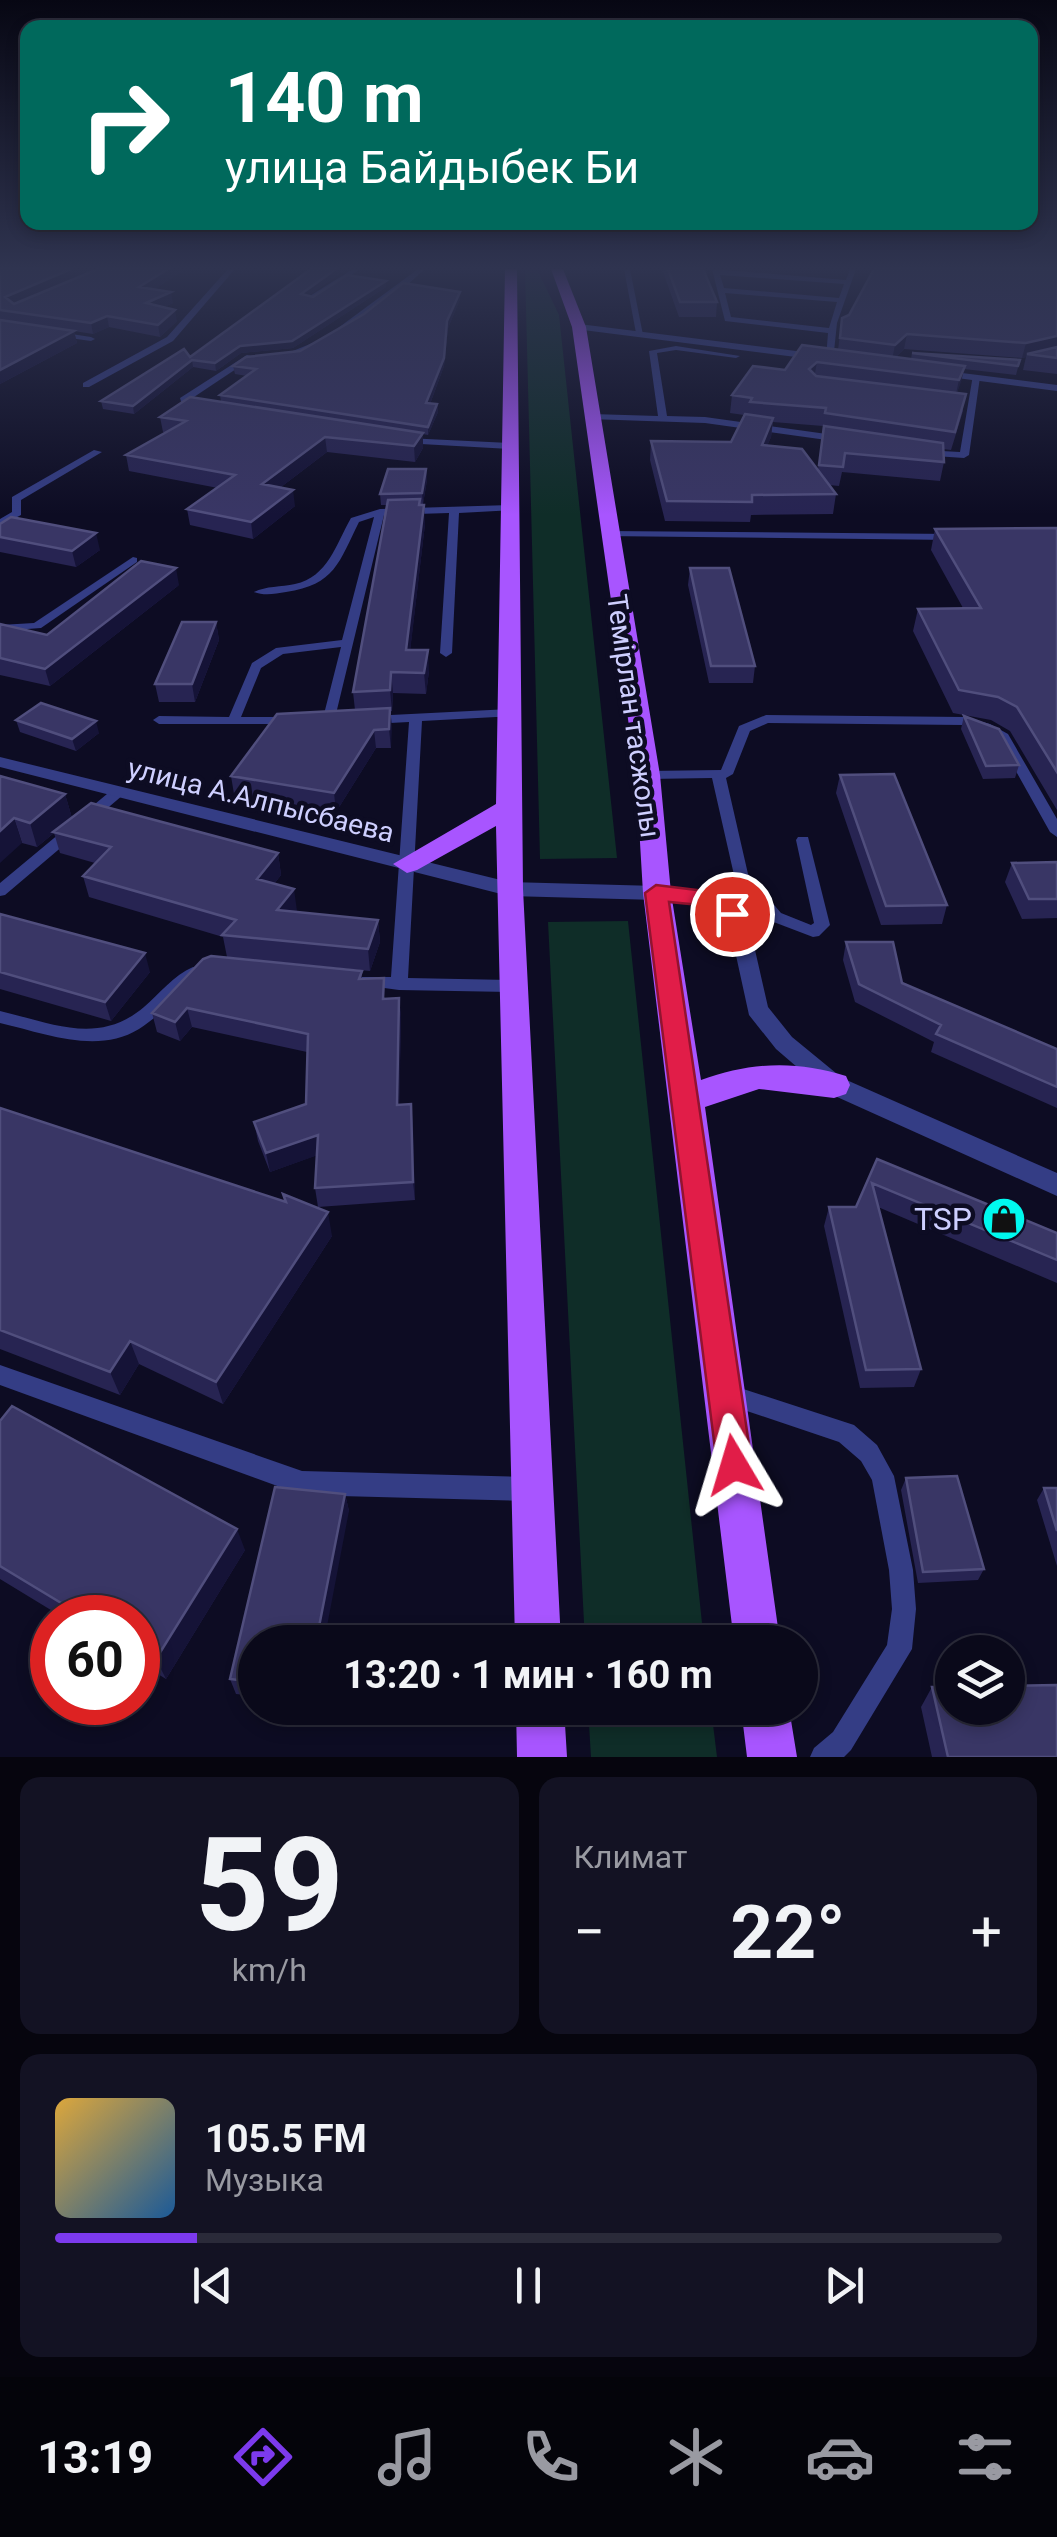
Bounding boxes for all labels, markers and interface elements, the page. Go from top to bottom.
text: 140 m [225,57,424,139]
icon: right [60,60,190,190]
text: улица Байдыбек Би [225,141,639,194]
street label: Темірлан тасжолы [600,592,667,840]
street label: улица А.Алпысбаева [124,751,398,850]
pin [690,872,775,957]
icon: arrive [705,887,760,942]
shop icon: TSP [981,1196,1027,1242]
place label: TSP [914,1200,972,1238]
position arrow [682,1413,786,1517]
speed limit sign: 60 [30,1595,160,1725]
map controls [935,1635,1025,1725]
button: layers [935,1635,1025,1725]
text: 13:20 · 1 мин · 160 m [343,1653,713,1697]
text: 59 [195,1809,344,1962]
text: Климат [574,1838,687,1876]
text: 22° [730,1888,846,1976]
text: − [574,1900,605,1964]
text: + [971,1900,1002,1964]
text: km/h [232,1951,307,1989]
text: 105.5 FM [205,2117,367,2161]
text: Музыка [205,2161,324,2199]
icon: previous [185,2258,240,2313]
icon: pause [501,2258,556,2313]
icon: next [817,2258,872,2313]
icon: directions [228,2422,298,2492]
icon: music [372,2422,442,2492]
icon: phone [516,2422,586,2492]
icon: climate [661,2422,731,2492]
icon: car [805,2422,875,2492]
icon: filters [950,2422,1020,2492]
text: 13:19 [37,2431,153,2484]

